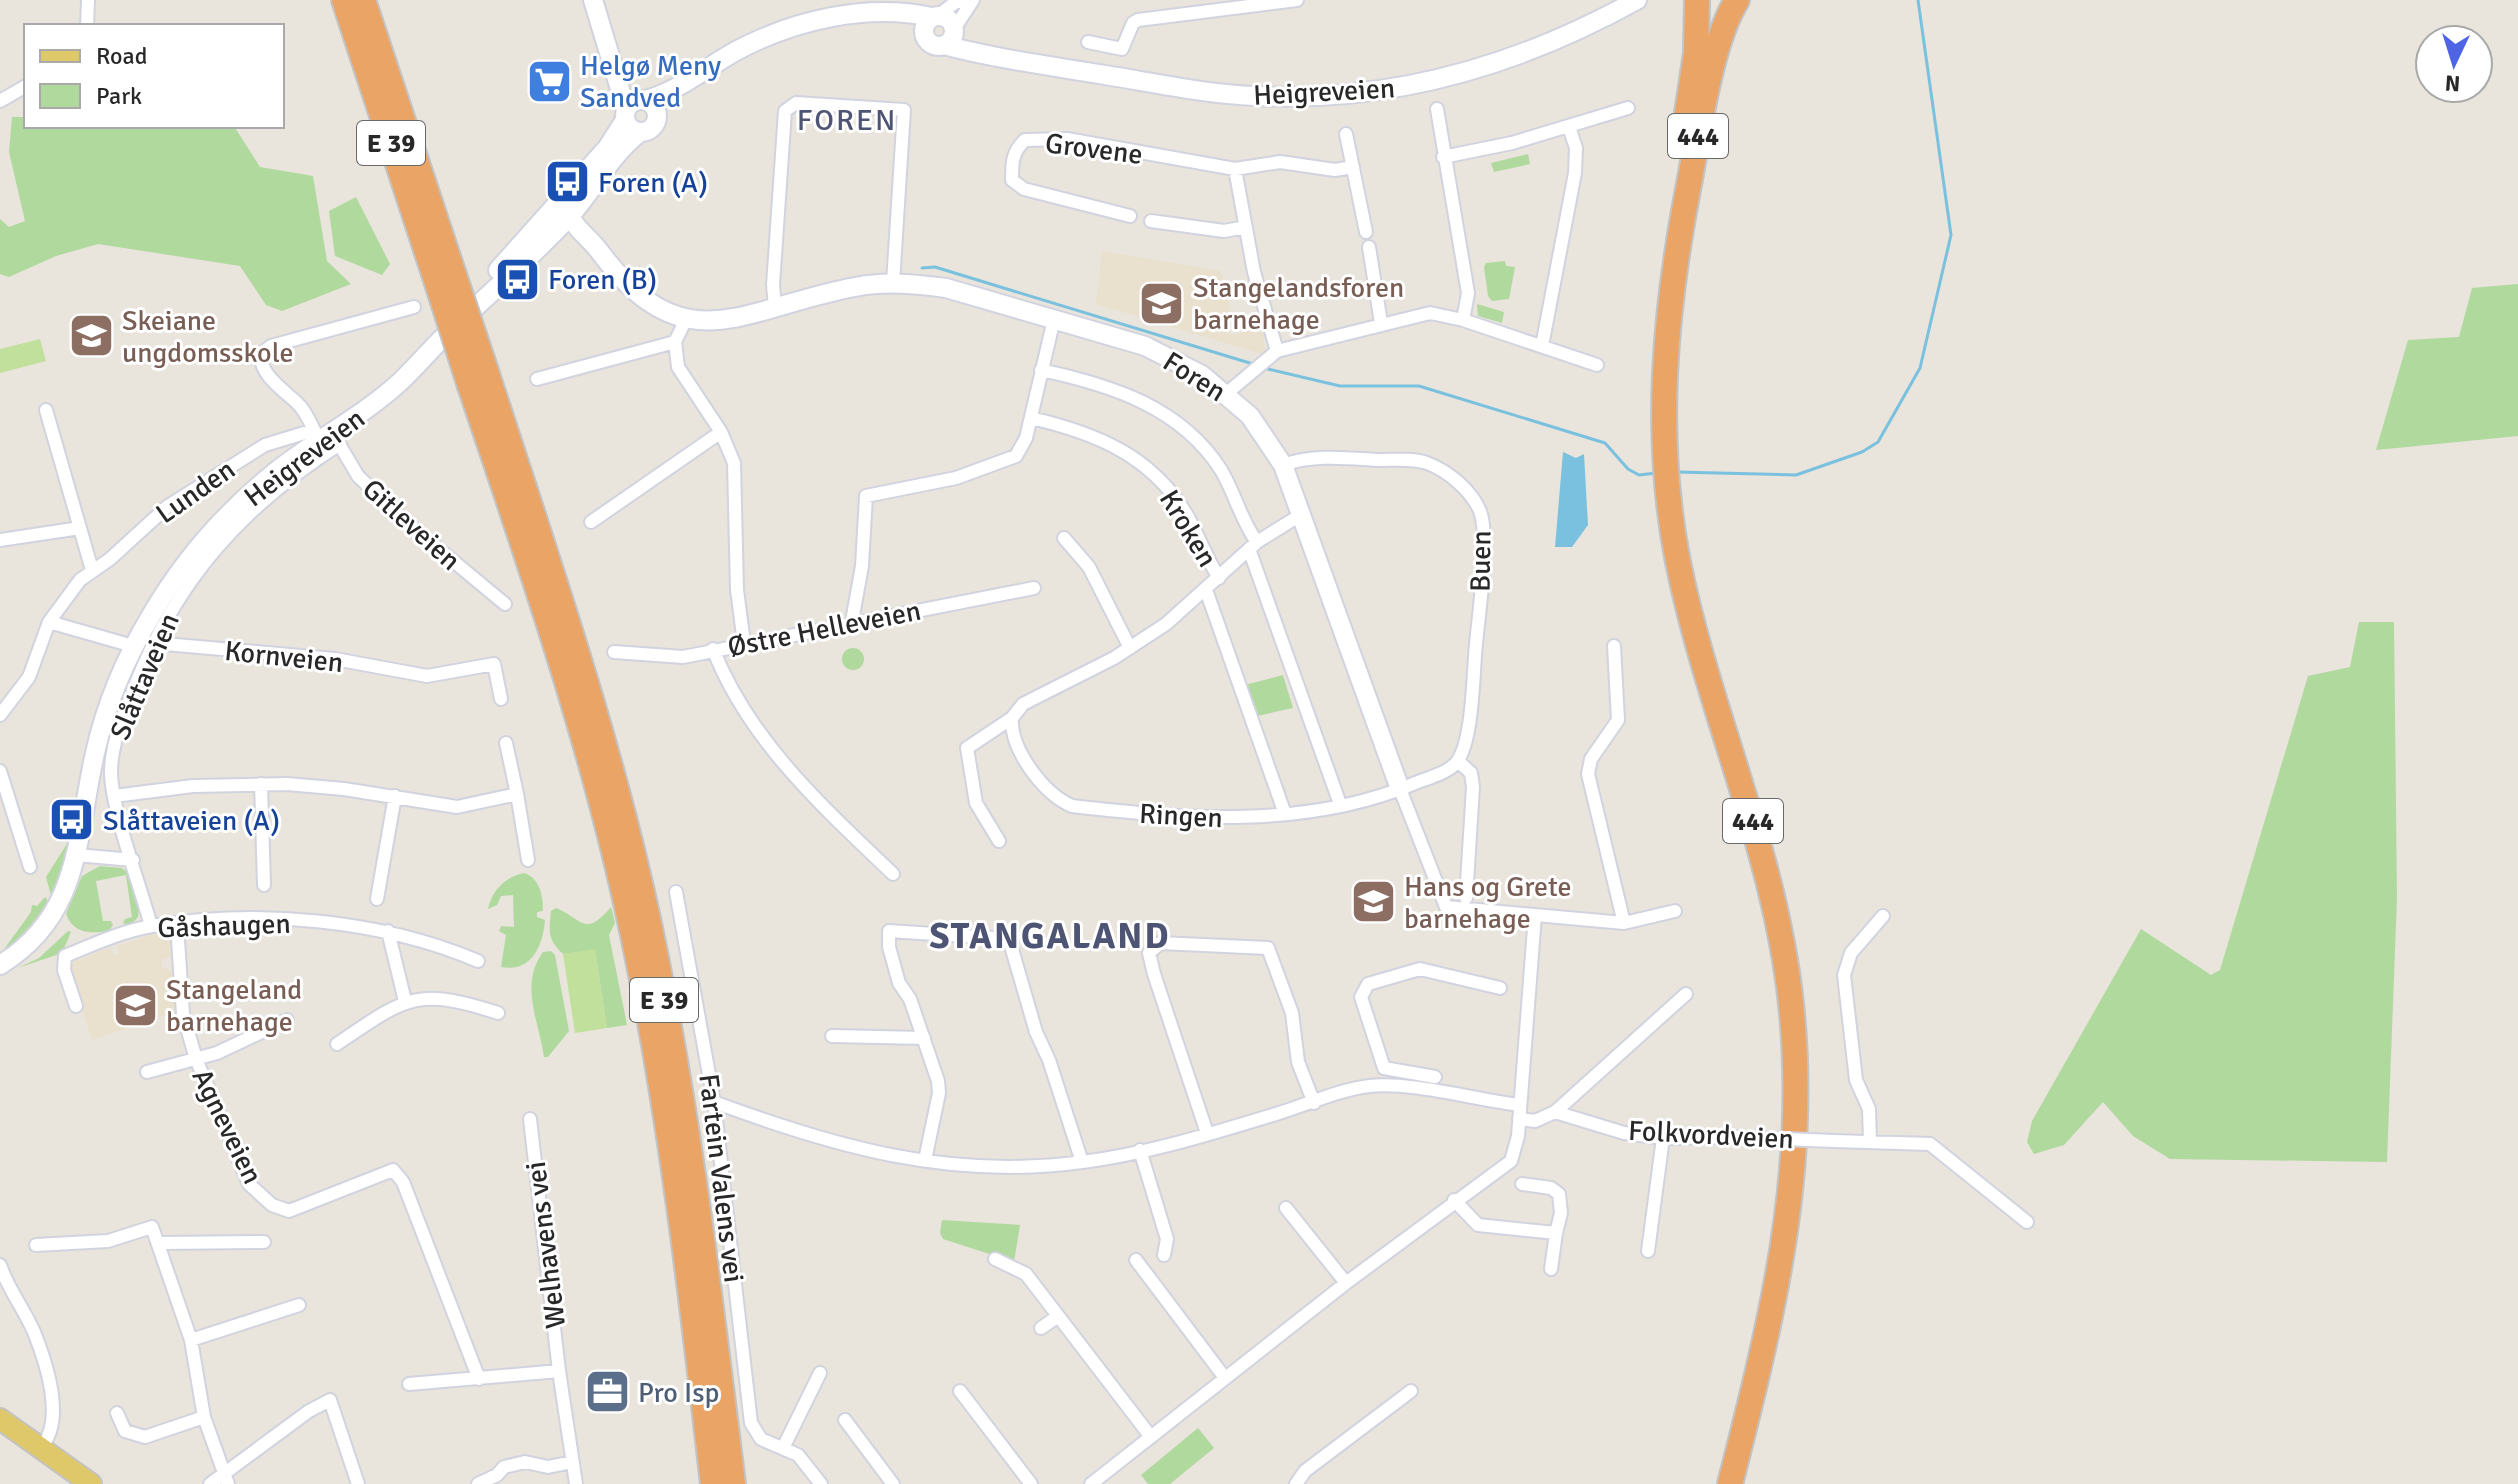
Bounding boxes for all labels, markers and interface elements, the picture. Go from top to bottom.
legend [24,24,284,128]
north arrow [2414,24,2494,104]
text: Road [96,41,147,71]
place label: Helgø Meny Sandved [580,49,721,115]
supermarket icon: Helgø Meny Sandved [525,57,573,105]
text: N [2444,69,2461,97]
street label: Heigreveien [1252,71,1396,113]
text: Park [96,81,142,111]
district label: FOREN [797,102,897,139]
road number: 444 [1668,114,1728,158]
road number: E 39 [357,121,425,165]
street label: Grovene [1043,126,1144,172]
bus stop icon: Foren (A) [543,158,591,206]
place label: Foren (A) [598,166,708,200]
bus stop icon: Foren (B) [493,255,541,303]
place label: Foren (B) [548,263,657,297]
place label: Stangelandsforen barnehage [1193,271,1404,337]
school or university icon: Stangelandsforen barnehage [1138,279,1186,327]
place label: Skeiane ungdomsskole [122,304,294,370]
school or university icon: Skeiane ungdomsskole [67,312,115,360]
street label: Foren [1157,345,1232,409]
street label: Heigreveien [238,401,372,514]
street label: Lunden [150,452,242,531]
street label: Gitleveien [355,472,467,578]
street label: Kroken [1152,484,1224,573]
street label: Buen [1463,530,1499,592]
street label: Østre Helleveien [725,594,924,664]
street label: Slåttaveien [103,608,187,745]
street label: Kornveien [223,634,345,680]
bus stop icon: Slåttaveien (A) [48,796,96,844]
street label: Ringen [1138,797,1224,835]
road number: 444 [1723,799,1783,843]
place label: Slåttaveien (A) [103,804,280,838]
place label: Hans og Grete barnehage [1404,870,1572,936]
school or university icon: Hans og Grete barnehage [1349,878,1397,926]
street label: Gåshaugen [157,907,291,945]
district label: STANGALAND [930,914,1170,959]
place label: Stangeland barnehage [166,973,302,1039]
road number: E 39 [630,978,698,1022]
school or university icon: Stangeland barnehage [111,981,159,1029]
street label: Agneveien [185,1063,270,1190]
street label: Fartein Valens vei [691,1072,751,1284]
street label: Folkvordveien [1627,1114,1795,1156]
street label: Welhavens vei [519,1159,573,1330]
office icon: Pro Isp [583,1368,631,1416]
place label: Pro Isp [638,1376,719,1410]

